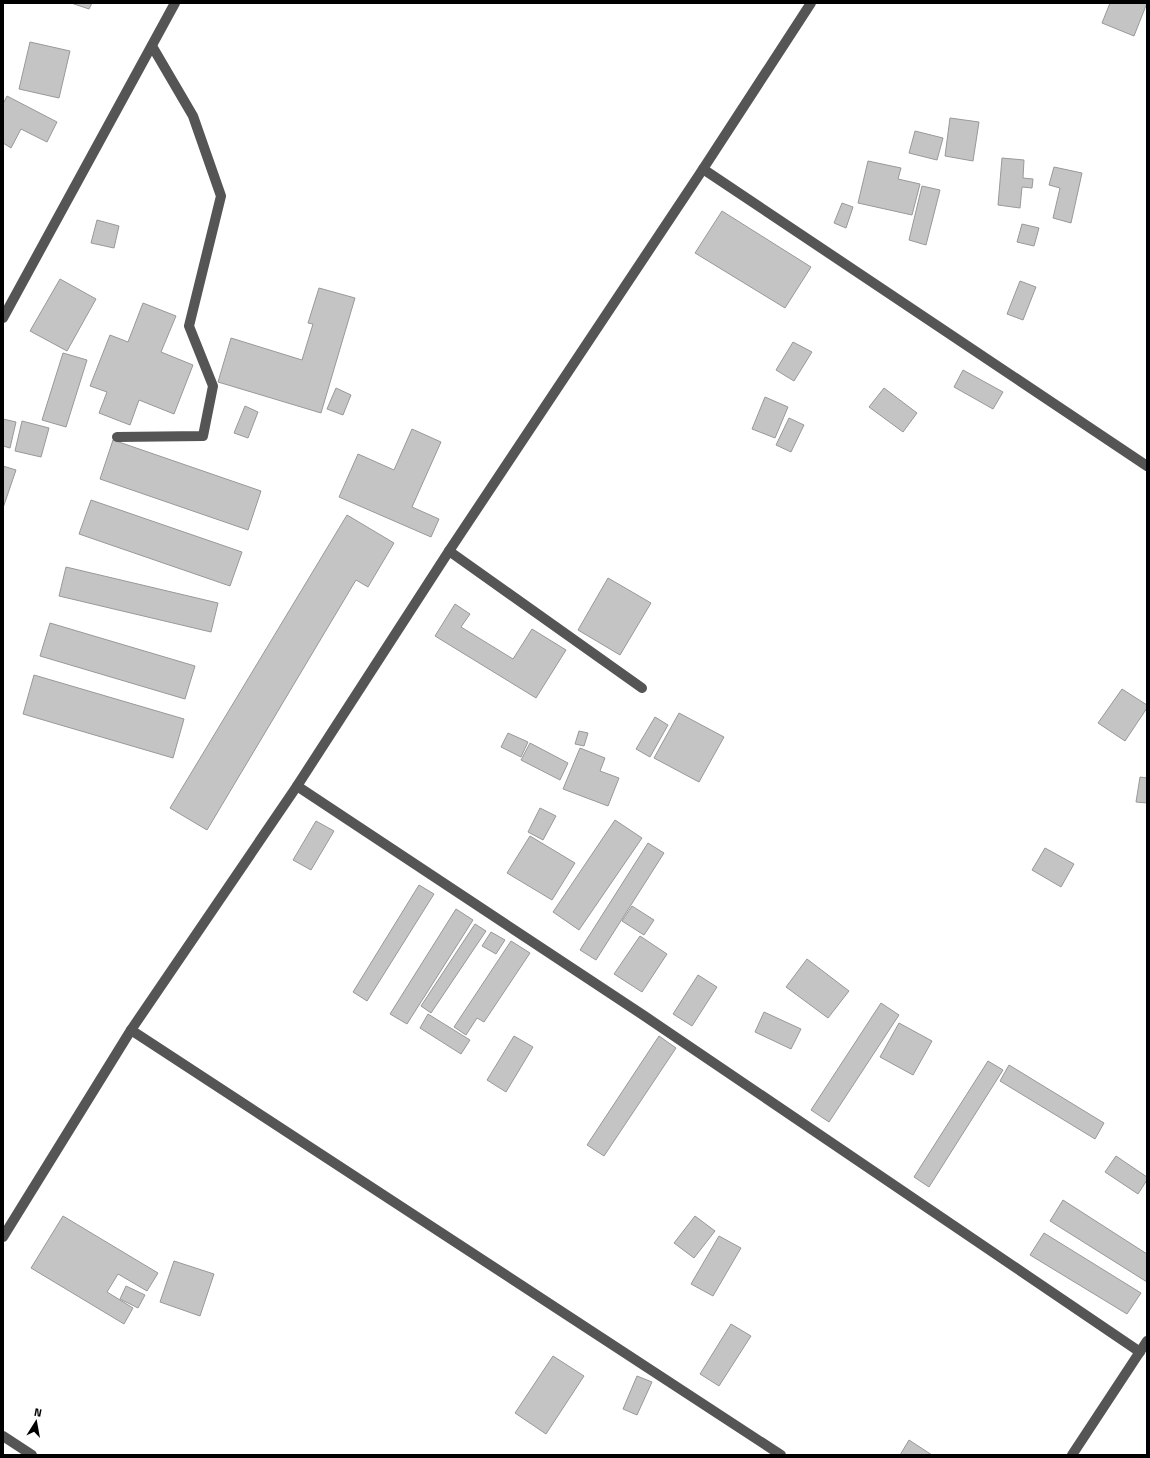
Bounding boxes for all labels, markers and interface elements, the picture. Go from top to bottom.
north arrow [16,1402,56,1442]
text: N [33,1404,43,1421]

